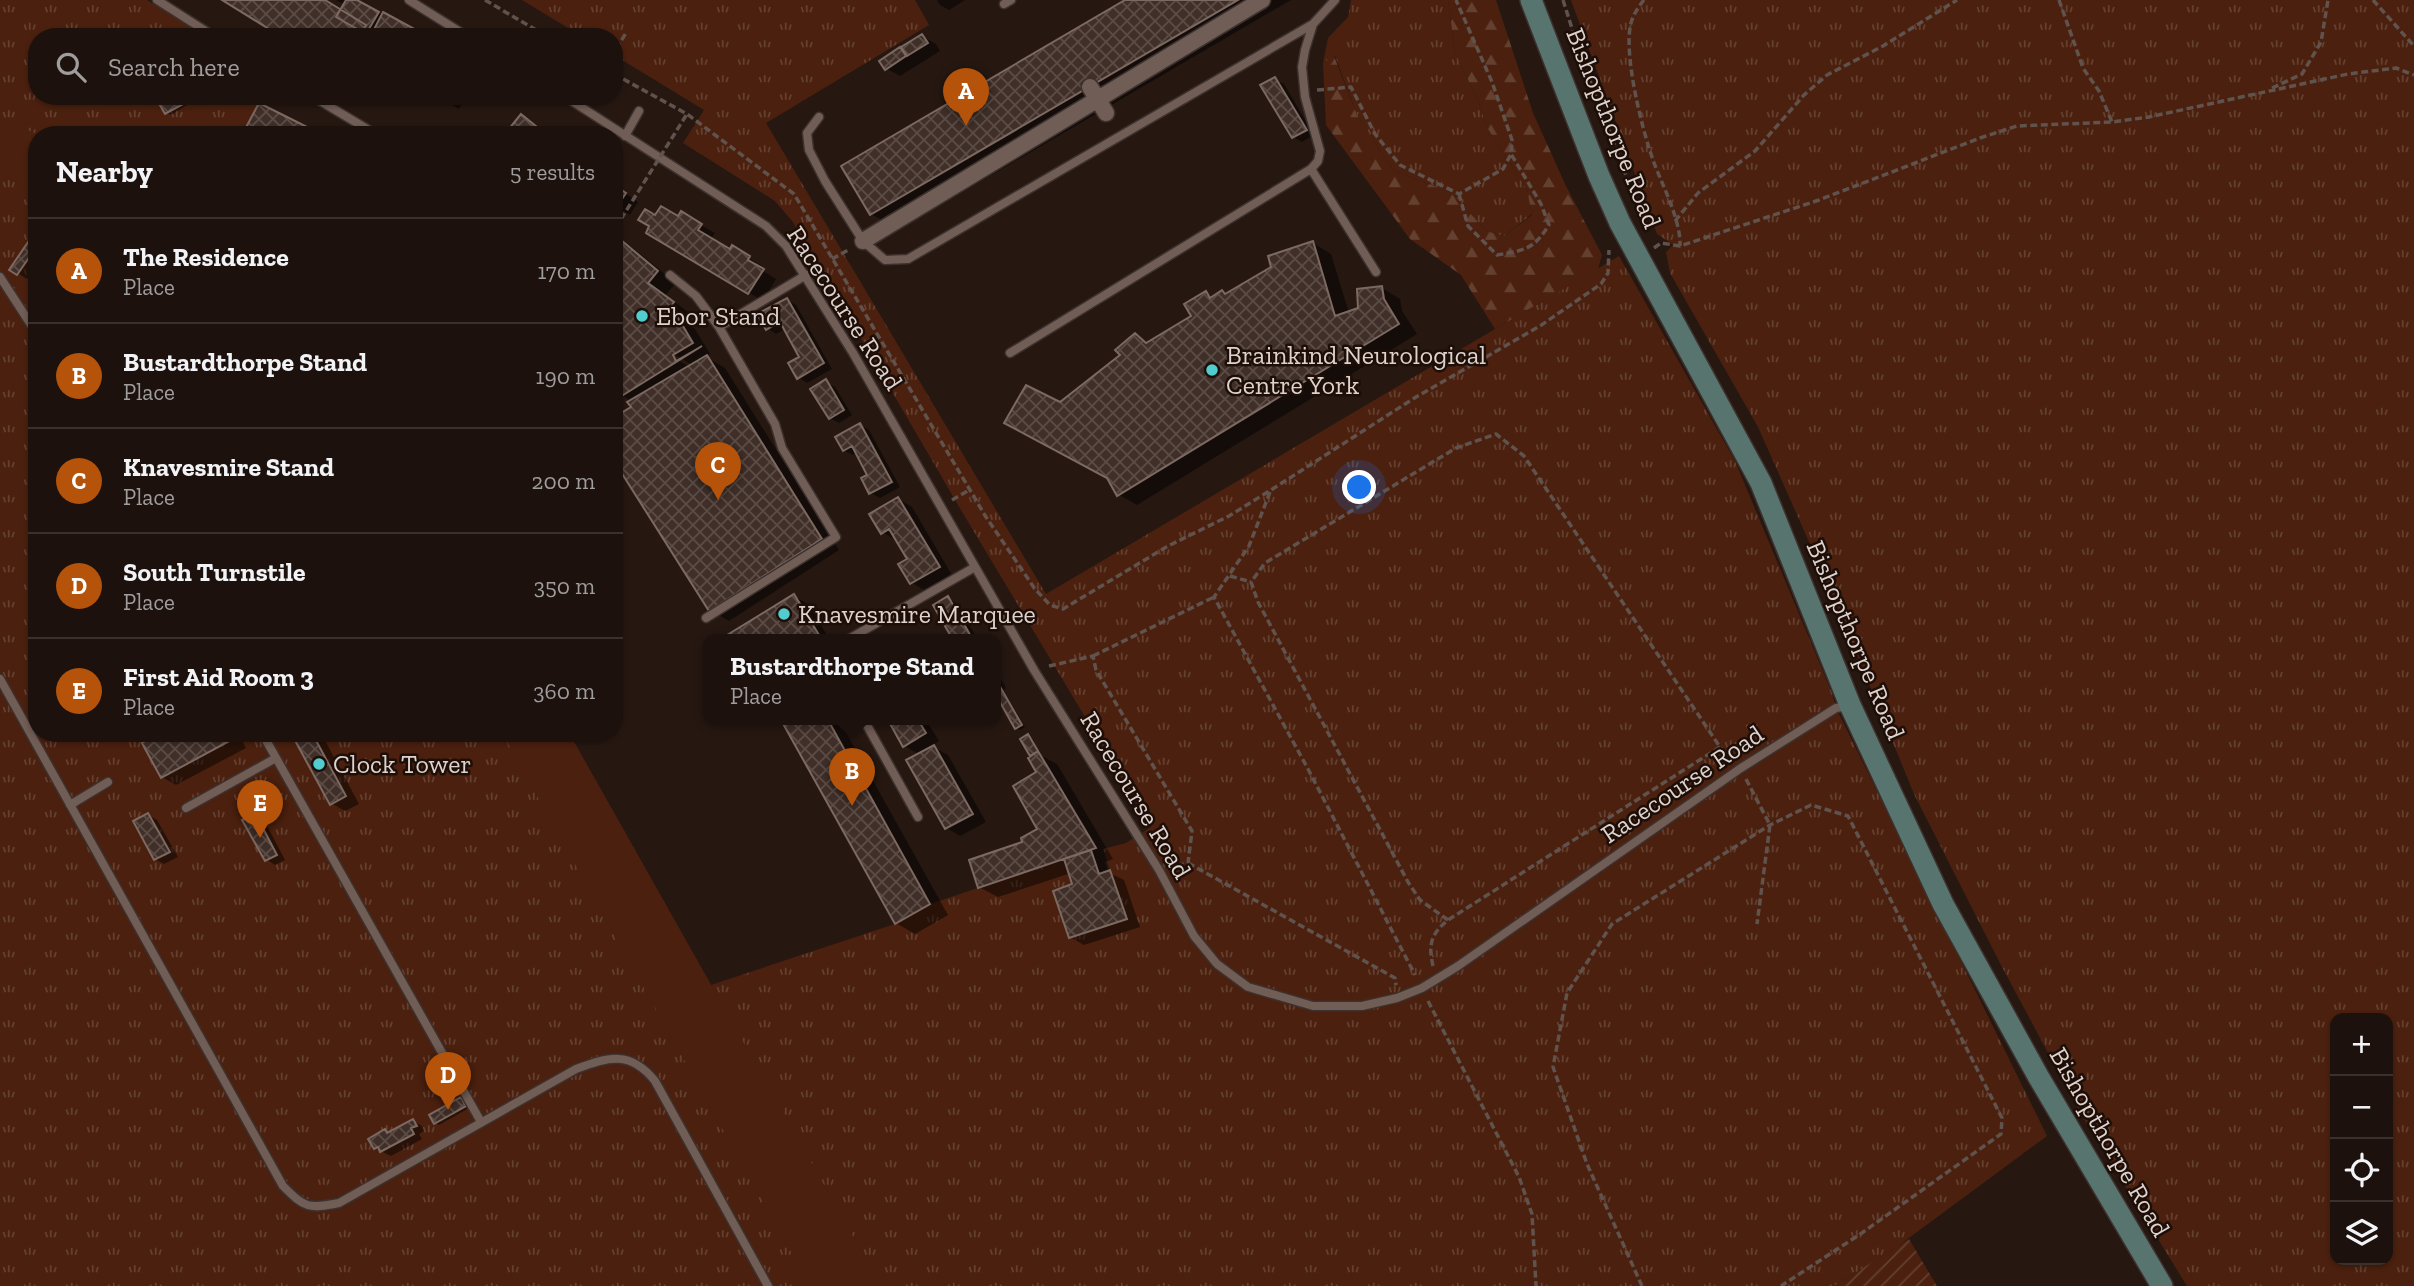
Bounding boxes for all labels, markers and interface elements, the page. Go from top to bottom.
street label: Bishopthorpe Road [1559,23,1669,233]
search box [28,28,623,105]
icon: search [52,48,90,86]
text: Search here [108,51,240,83]
pin: A [943,68,989,126]
text: Nearby [56,154,153,190]
text: 5 results [510,158,595,186]
street label: Racecourse Road [780,220,910,396]
text: The Residence [123,241,289,273]
text: A [71,257,87,285]
text: 170 m [537,257,595,285]
text: Place [123,273,175,301]
place label: Ebor Stand [656,300,780,332]
marker: Ebor Stand [634,308,650,324]
place label: Brainkind Neurological Centre York [1226,339,1486,401]
text: Bustardthorpe Stand [123,346,367,378]
text: B [72,362,86,390]
text: 190 m [536,362,595,390]
marker: Brainkind Neurological Centre York [1204,362,1220,378]
text: Place [123,378,175,406]
pin: C [695,442,741,500]
text: Knavesmire Stand [123,451,334,483]
text: C [72,467,86,495]
text: 200 m [532,467,595,495]
your location [1342,470,1376,504]
text: Place [123,483,175,511]
street label: Bishopthorpe Road [1800,536,1912,744]
text: South Turnstile [123,556,306,588]
text: D [71,572,87,600]
text: 350 m [534,572,595,600]
text: Place [123,588,175,616]
place label: Knavesmire Marquee [798,598,1036,630]
marker: Knavesmire Marquee [776,606,792,622]
popup [703,634,1001,725]
text: Bustardthorpe Stand [730,650,974,682]
text: First Aid Room 3 [123,661,314,693]
text: E [72,677,86,705]
text: 360 m [533,677,595,705]
text: Place [730,682,782,710]
text: Place [123,693,175,721]
street label: Racecourse Road [1074,706,1198,884]
street label: Racecourse Road [1595,718,1769,850]
place label: Clock Tower [333,748,471,780]
pin: B [829,748,875,806]
marker: Clock Tower [311,756,327,772]
pin: E [237,780,283,838]
map controls [2330,1013,2393,1265]
button: + [2330,1013,2393,1076]
street label: Bishopthorpe Road [2043,1042,2177,1242]
pin: D [425,1052,471,1110]
button: − [2330,1076,2393,1139]
button: locate [2330,1139,2393,1202]
button: layers [2330,1202,2393,1265]

